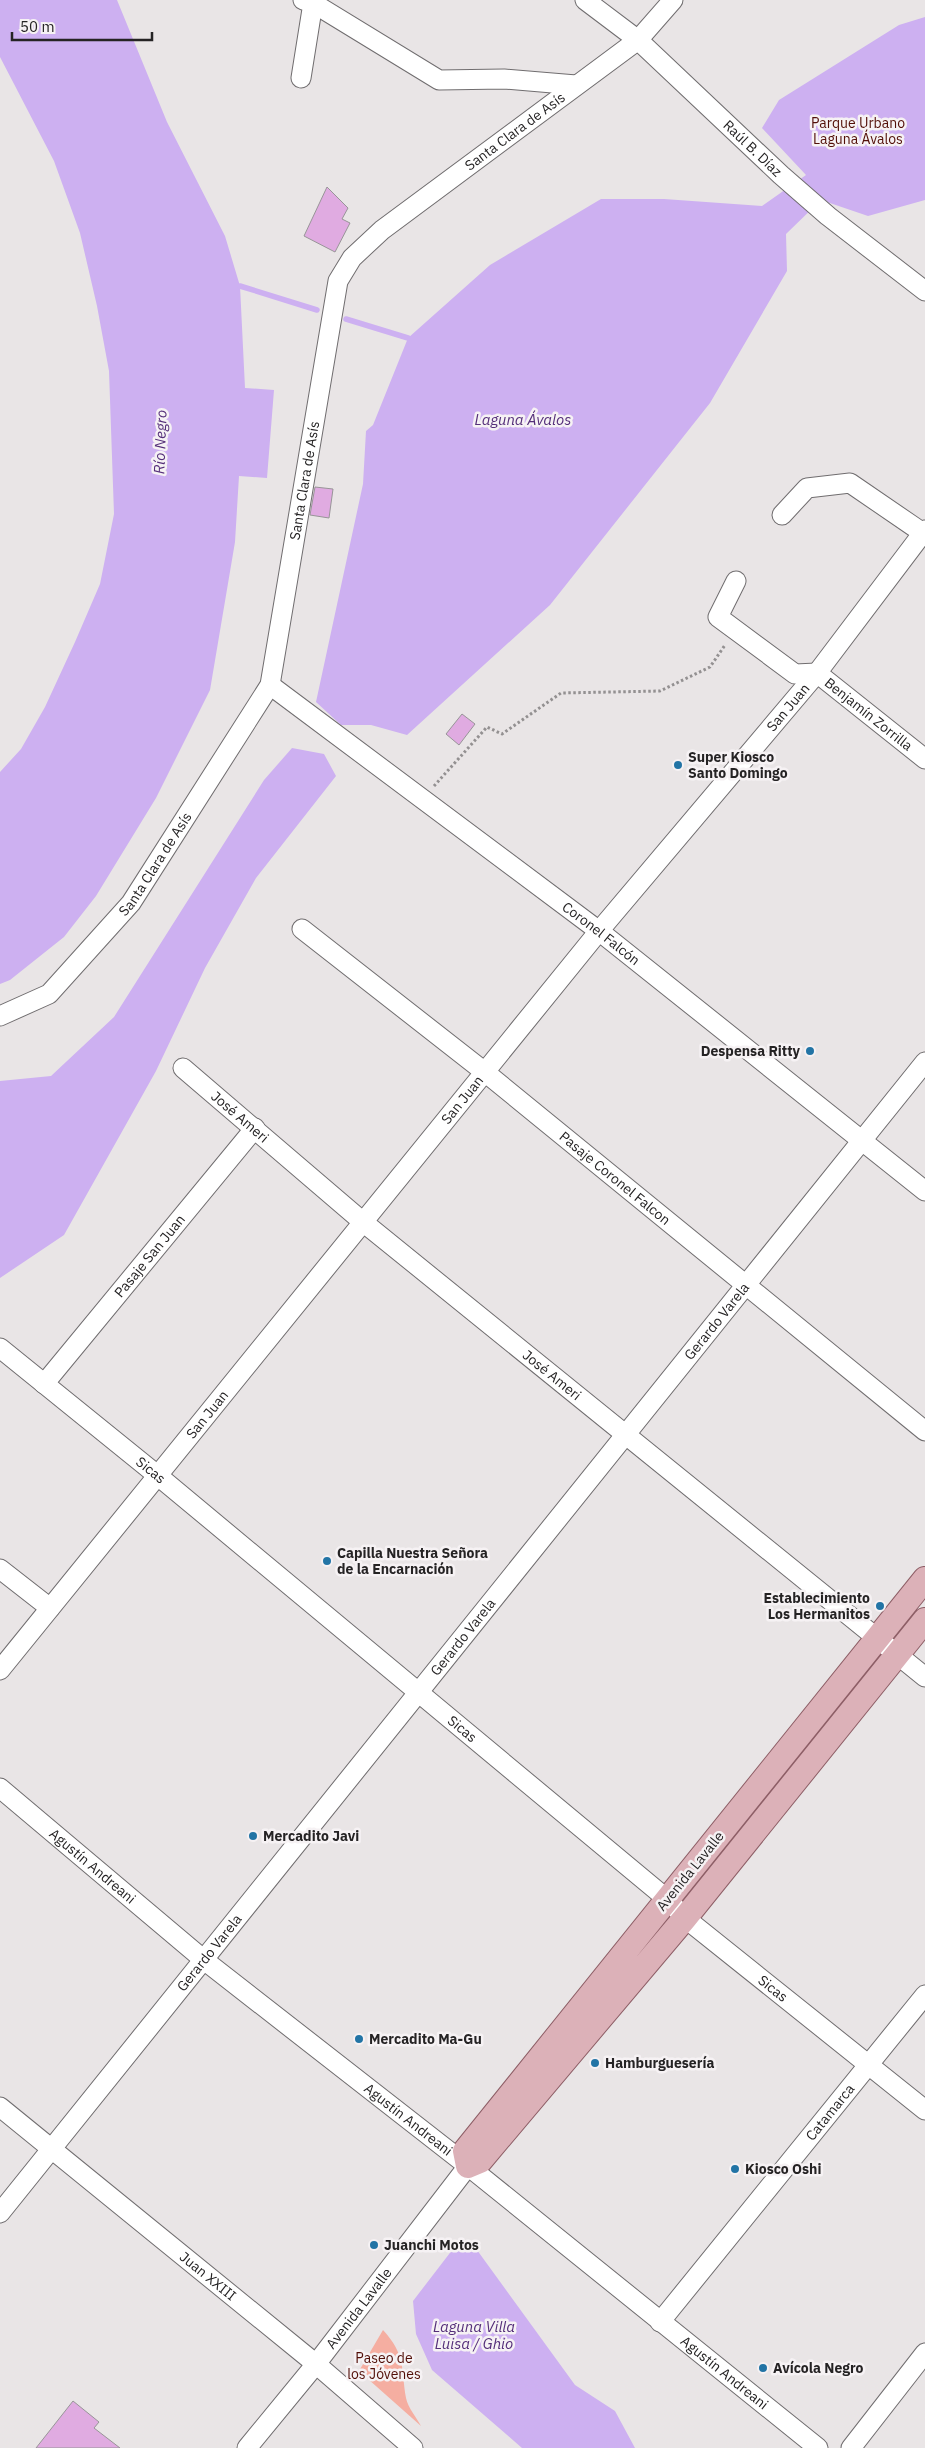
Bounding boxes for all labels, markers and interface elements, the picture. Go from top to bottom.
scale bar [12,10,152,42]
text: 50 m [20,17,55,36]
street label: Santa Clara de Asís [461,88,569,174]
park label: Parque Urbano Laguna Ávalos [811,114,905,148]
street label: Raúl B. Díaz [719,116,786,181]
water label: Río Negro [149,410,171,474]
water label: Laguna Ávalos [475,410,571,429]
street label: Santa Clara de Asís [286,420,323,542]
street label: Benjamín Zorrilla [821,674,917,755]
street label: San Juan [763,680,813,735]
place label: Super Kiosco Santo Domingo [688,748,788,782]
marker: Super Kiosco Santo Domingo [672,759,684,771]
street label: Santa Clara de Asís [115,809,196,920]
street label: Coronel Falcón [559,898,644,969]
place label: Despensa Ritty [701,1042,801,1060]
marker: Despensa Ritty [804,1045,816,1057]
street label: San Juan [437,1072,487,1128]
street label: José Ameri [207,1087,273,1146]
street label: Pasaje Coronel Falcon [556,1127,674,1229]
street label: Pasaje San Juan [110,1211,189,1301]
street label: Gerardo Varela [680,1279,753,1364]
street label: José Ameri [519,1346,585,1404]
street label: San Juan [182,1386,232,1442]
street label: Sicas [132,1453,169,1488]
place label: Capilla Nuestra Señora de la Encarnación [337,1544,488,1578]
marker: Capilla Nuestra Señora de la Encarnación [321,1555,333,1567]
place label: Establecimiento Los Hermanitos [763,1589,870,1623]
street label: Gerardo Varela [426,1594,500,1679]
marker: Establecimiento Los Hermanitos [874,1600,886,1612]
street label: Sicas [444,1711,481,1746]
street label: Agustín Andreani [46,1824,139,1908]
place label: Mercadito Javi [263,1827,359,1845]
street label: Avenida Lavalle [652,1827,728,1914]
marker: Mercadito Javi [247,1830,259,1842]
street label: Gerardo Varela [173,1910,246,1995]
street label: Sicas [754,1971,792,2006]
place label: Mercadito Ma-Gu [369,2030,482,2048]
marker: Mercadito Ma-Gu [353,2033,365,2045]
place label: Hamburguesería [605,2054,714,2072]
marker: Hamburguesería [589,2057,601,2069]
street label: Agustín Andreani [360,2079,456,2160]
street label: Catamarca [802,2080,859,2144]
place label: Kiosco Oshi [745,2160,821,2178]
marker: Kiosco Oshi [729,2163,741,2175]
place label: Juanchi Motos [384,2236,479,2254]
marker: Juanchi Motos [368,2239,380,2251]
street label: Juan XXIII [176,2248,240,2304]
street label: Avenida Lavalle [322,2264,396,2352]
water label: Laguna Villa Luisa / Ghio [433,2317,515,2353]
street label: Agustín Andreani [677,2332,772,2413]
park label: Paseo de los Jóvenes [347,2349,421,2383]
place label: Avícola Negro [773,2359,864,2377]
marker: Avícola Negro [757,2362,769,2374]

